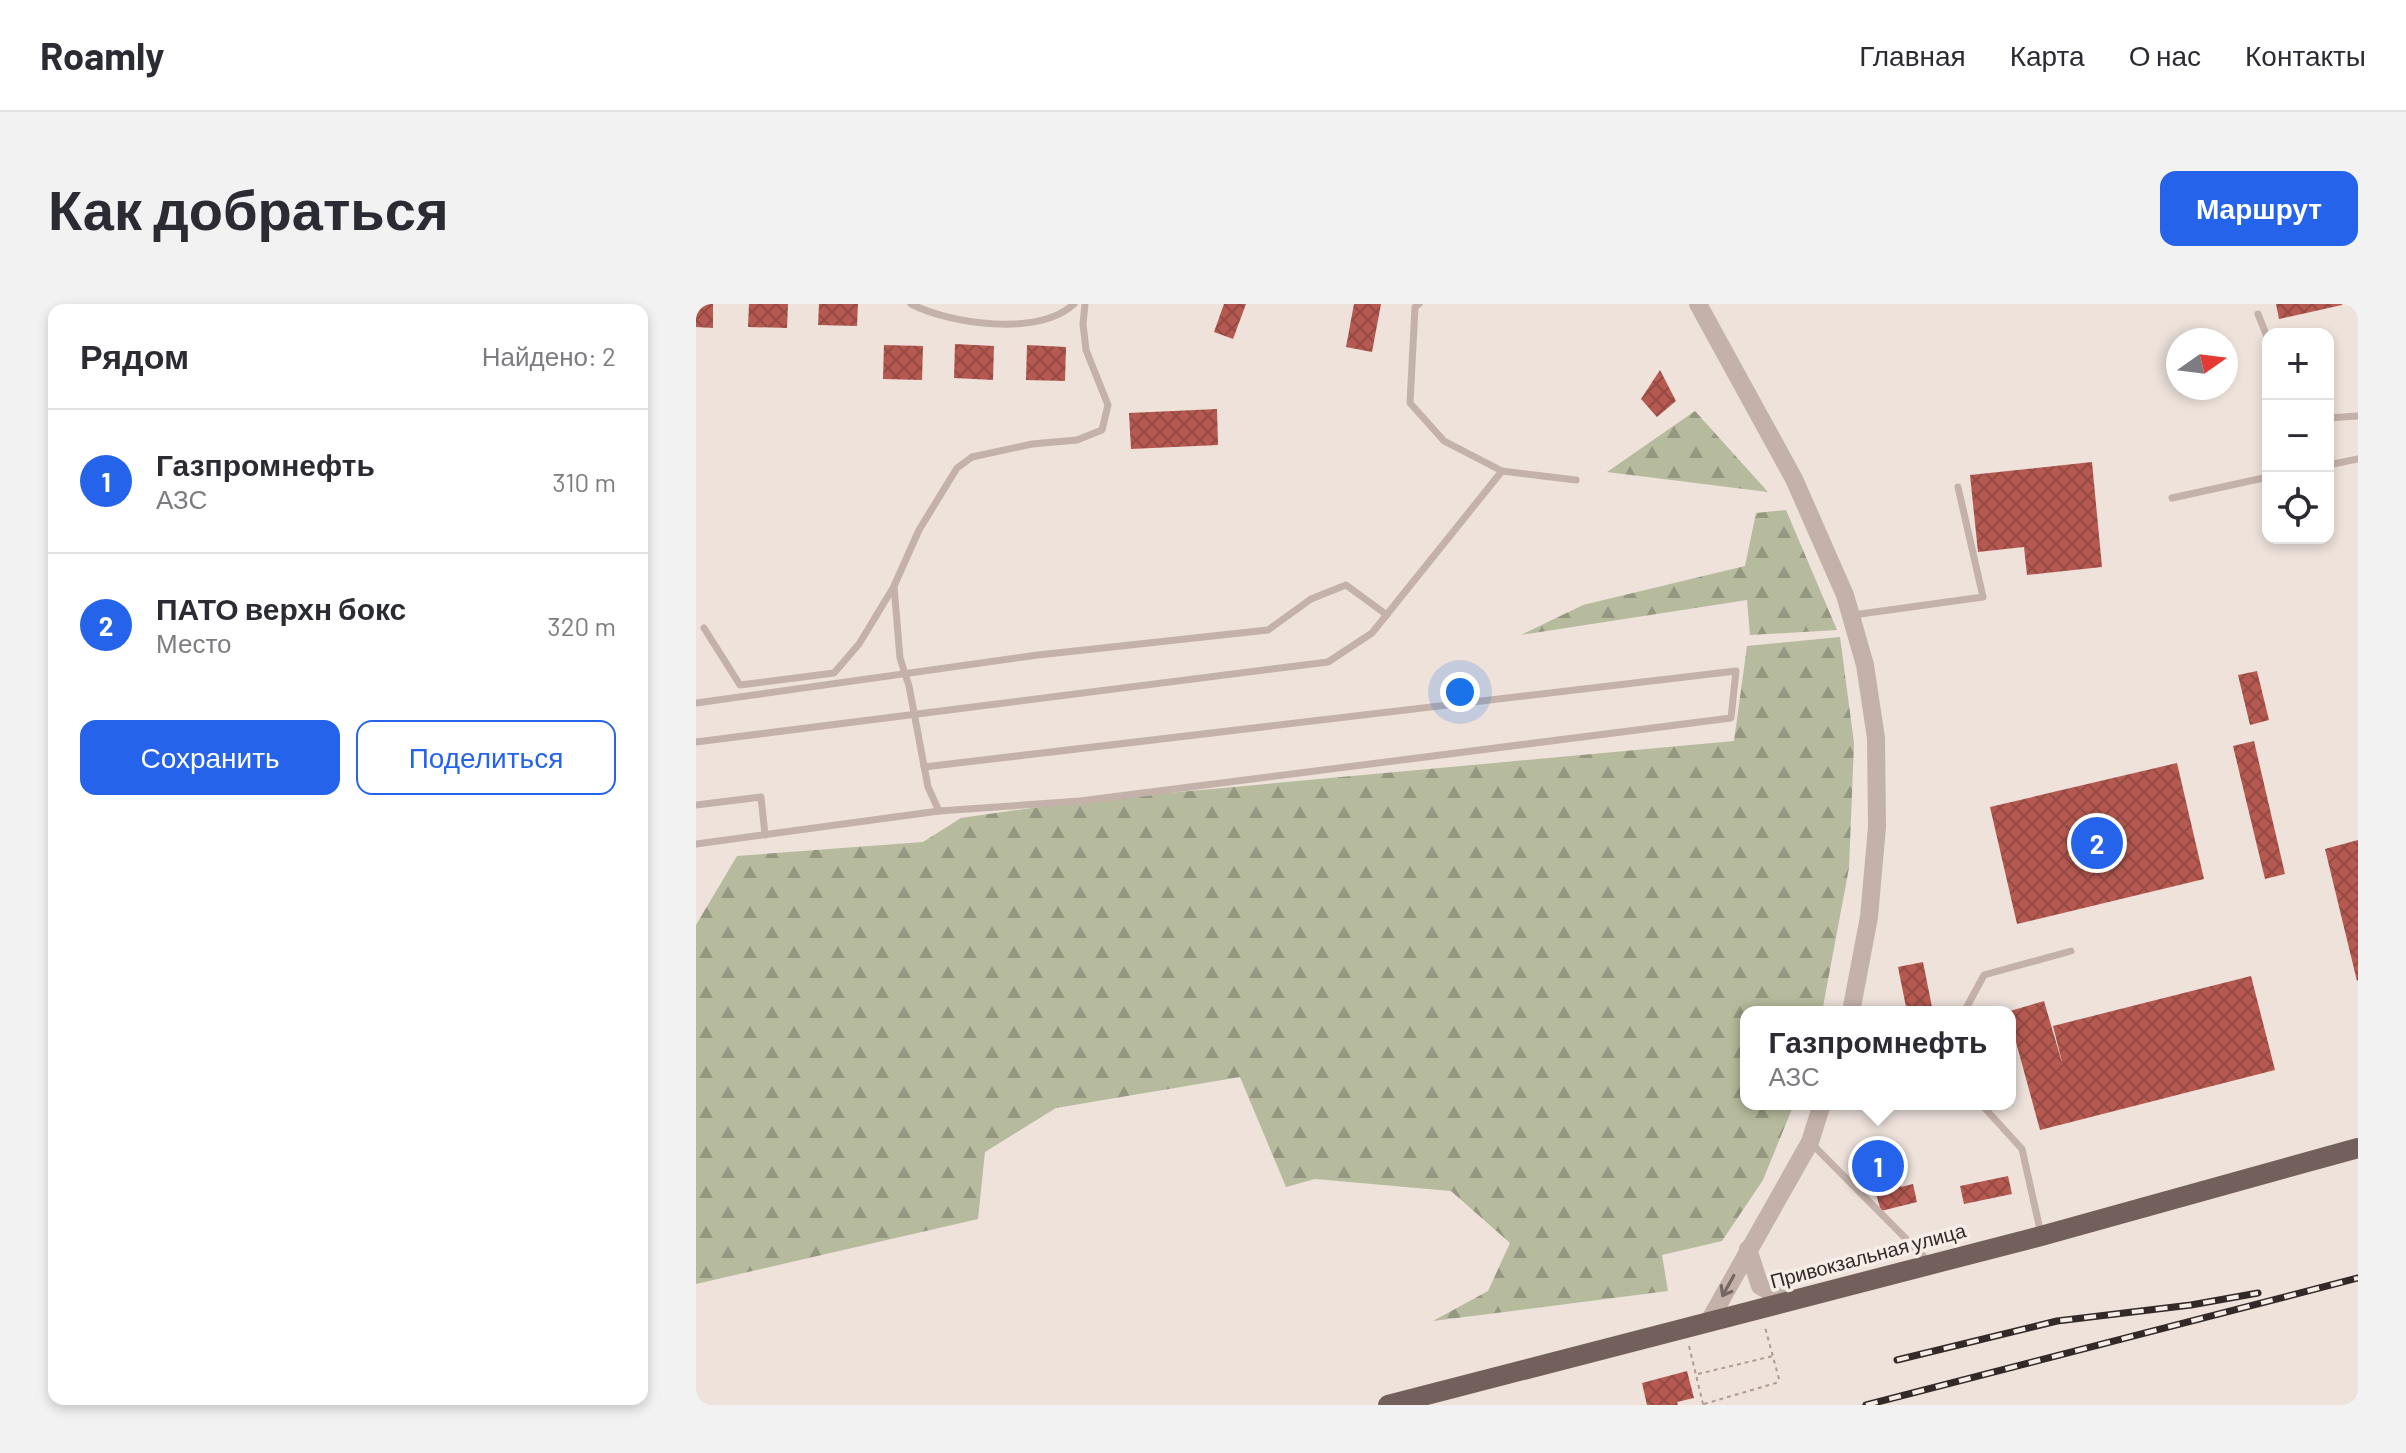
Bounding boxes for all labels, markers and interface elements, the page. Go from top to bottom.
text: Roamly [40,32,164,78]
text: Главная [1859,38,1966,72]
text: Карта [2010,38,2085,72]
text: О нас [2129,38,2201,72]
text: Контакты [2245,38,2366,72]
button: Маршрут [2160,171,2358,246]
text: Как добраться [48,174,449,241]
north arrow [2166,328,2238,400]
map controls [2262,328,2334,544]
button: + [2262,328,2334,400]
text: Рядом [80,335,189,376]
text: Найдено: 2 [482,340,616,371]
button: − [2262,400,2334,472]
text: Газпромнефть [156,446,375,482]
text: 1 [101,466,111,497]
text: 310 m [552,466,616,497]
button: locate [2262,472,2334,544]
text: АЗС [156,483,207,514]
text: ПАТО верхн бокс [156,590,406,626]
text: 2 [99,610,113,641]
text: 320 m [547,610,616,641]
text: Место [156,627,232,658]
your location [1440,672,1480,712]
button: Сохранить [80,720,340,795]
button: Поделиться [356,720,616,795]
pin: 2 [2071,813,2123,873]
popup [1740,1006,2016,1110]
text: Газпромнефть [1769,1023,1987,1059]
text: АЗС [1769,1060,1820,1091]
pin: 1 [1852,1136,1904,1196]
street label: Привокзальная улица [1767,1217,1969,1293]
one-way arrow [1720,1274,1736,1297]

